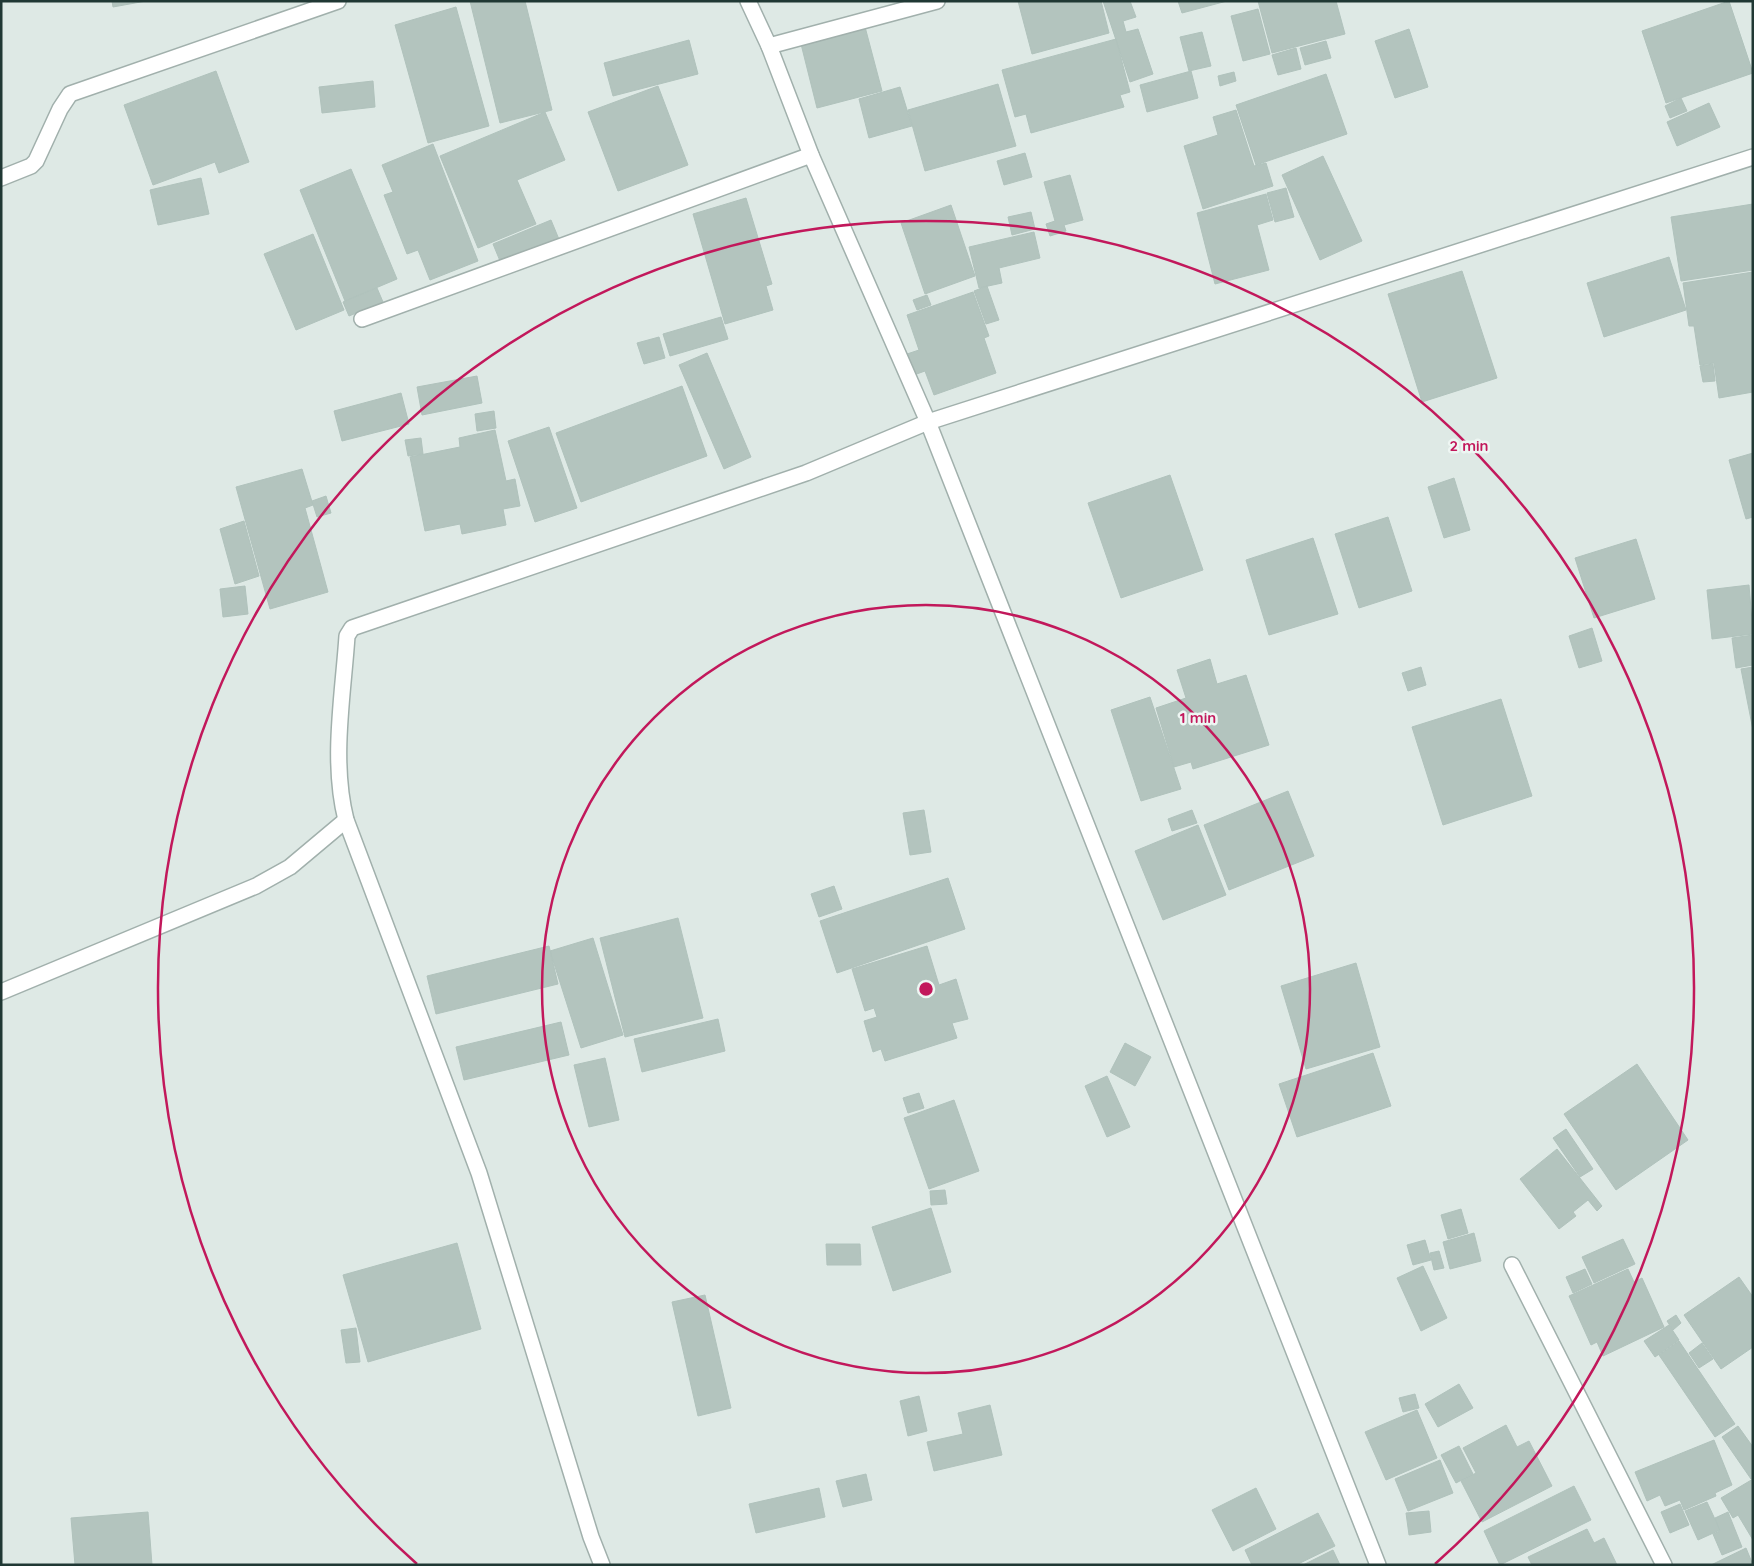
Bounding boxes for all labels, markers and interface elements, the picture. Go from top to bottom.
text: 2 min [1449,436,1489,455]
text: 1 min [1180,708,1216,727]
centre of rings [917,980,935,998]

